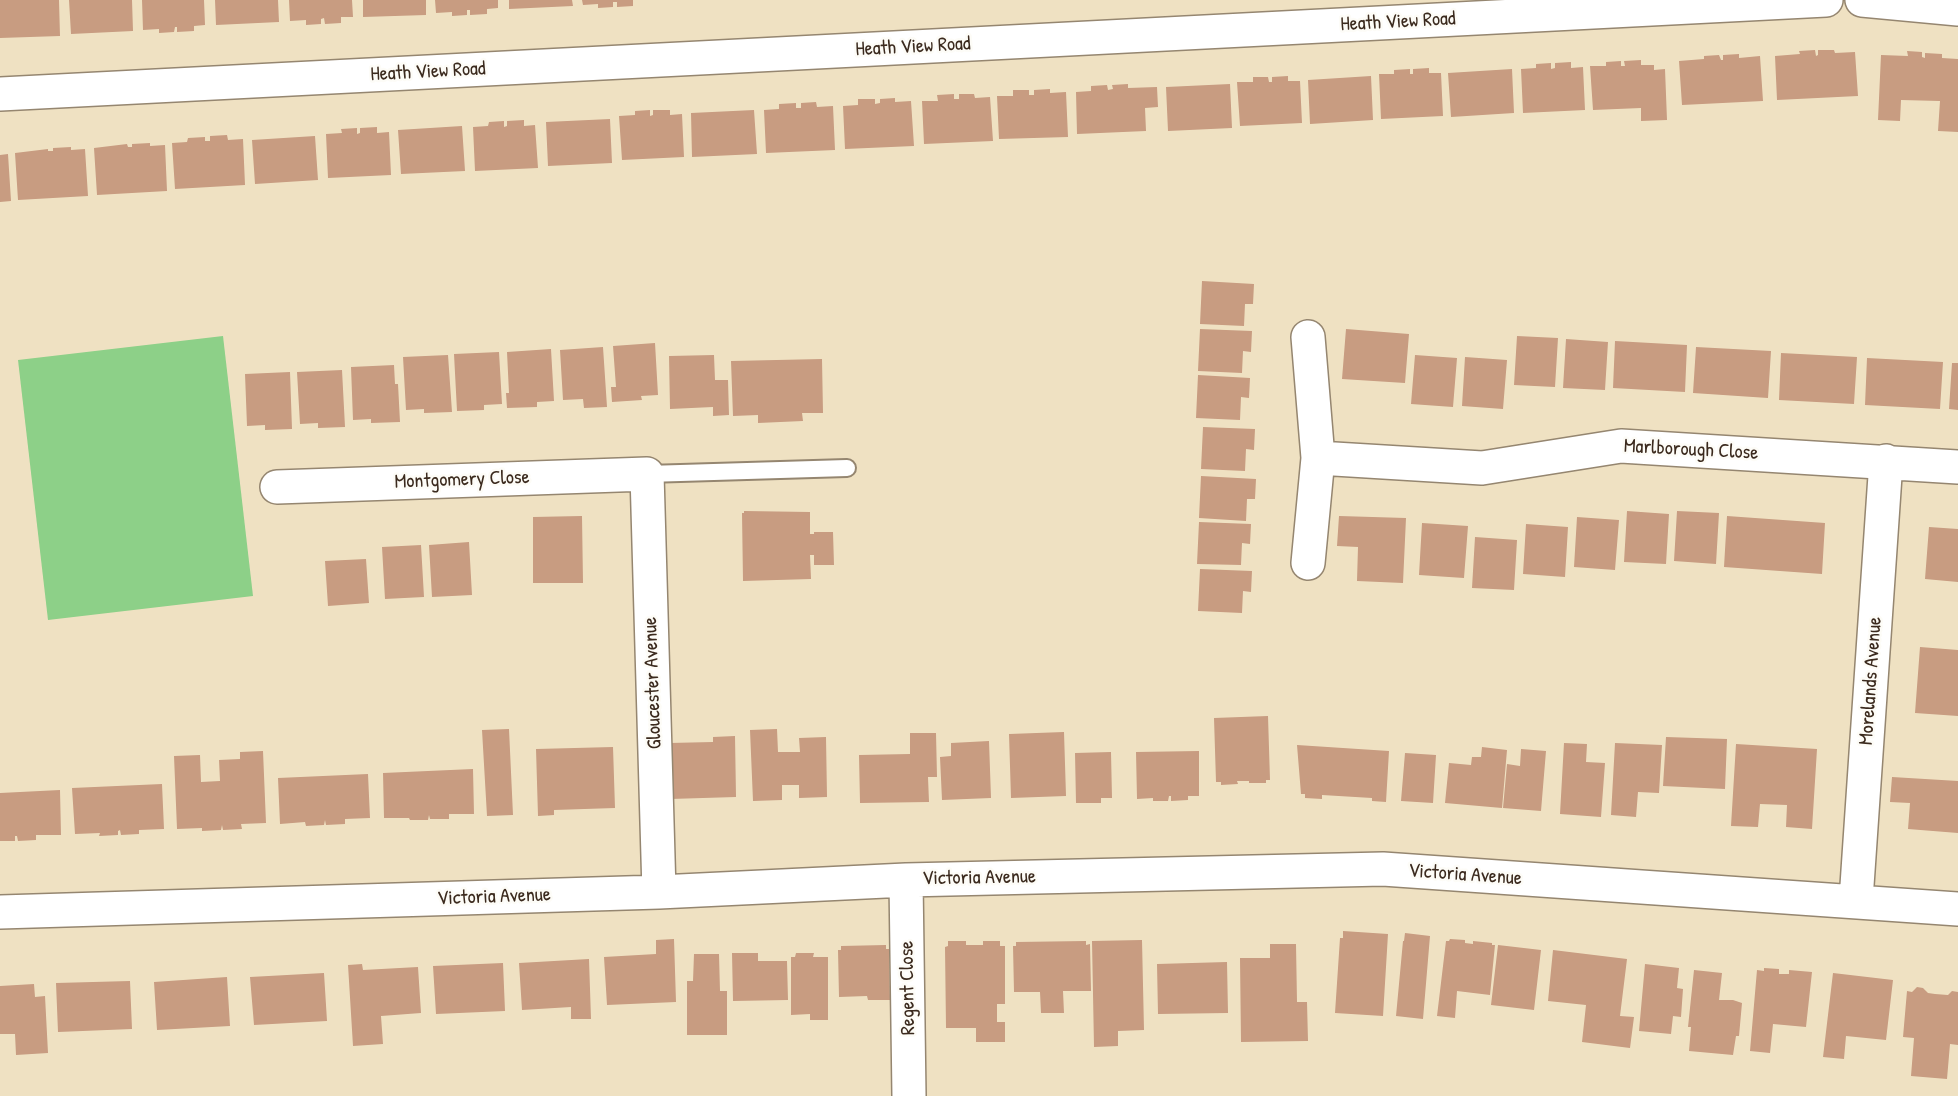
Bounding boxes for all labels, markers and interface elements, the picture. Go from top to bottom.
street label: Heath View Road [1340,7,1456,37]
street label: Heath View Road [855,32,971,62]
street label: Heath View Road [370,57,486,87]
street label: Marlborough Close [1623,434,1759,466]
street label: Montgomery Close [394,466,530,494]
street label: Gloucester Avenue [639,616,667,750]
street label: Morelands Avenue [1855,616,1887,746]
street label: Victoria Avenue [1407,859,1523,891]
street label: Victoria Avenue [922,865,1036,891]
street label: Victoria Avenue [437,883,551,911]
street label: Regent Close [895,941,921,1035]

